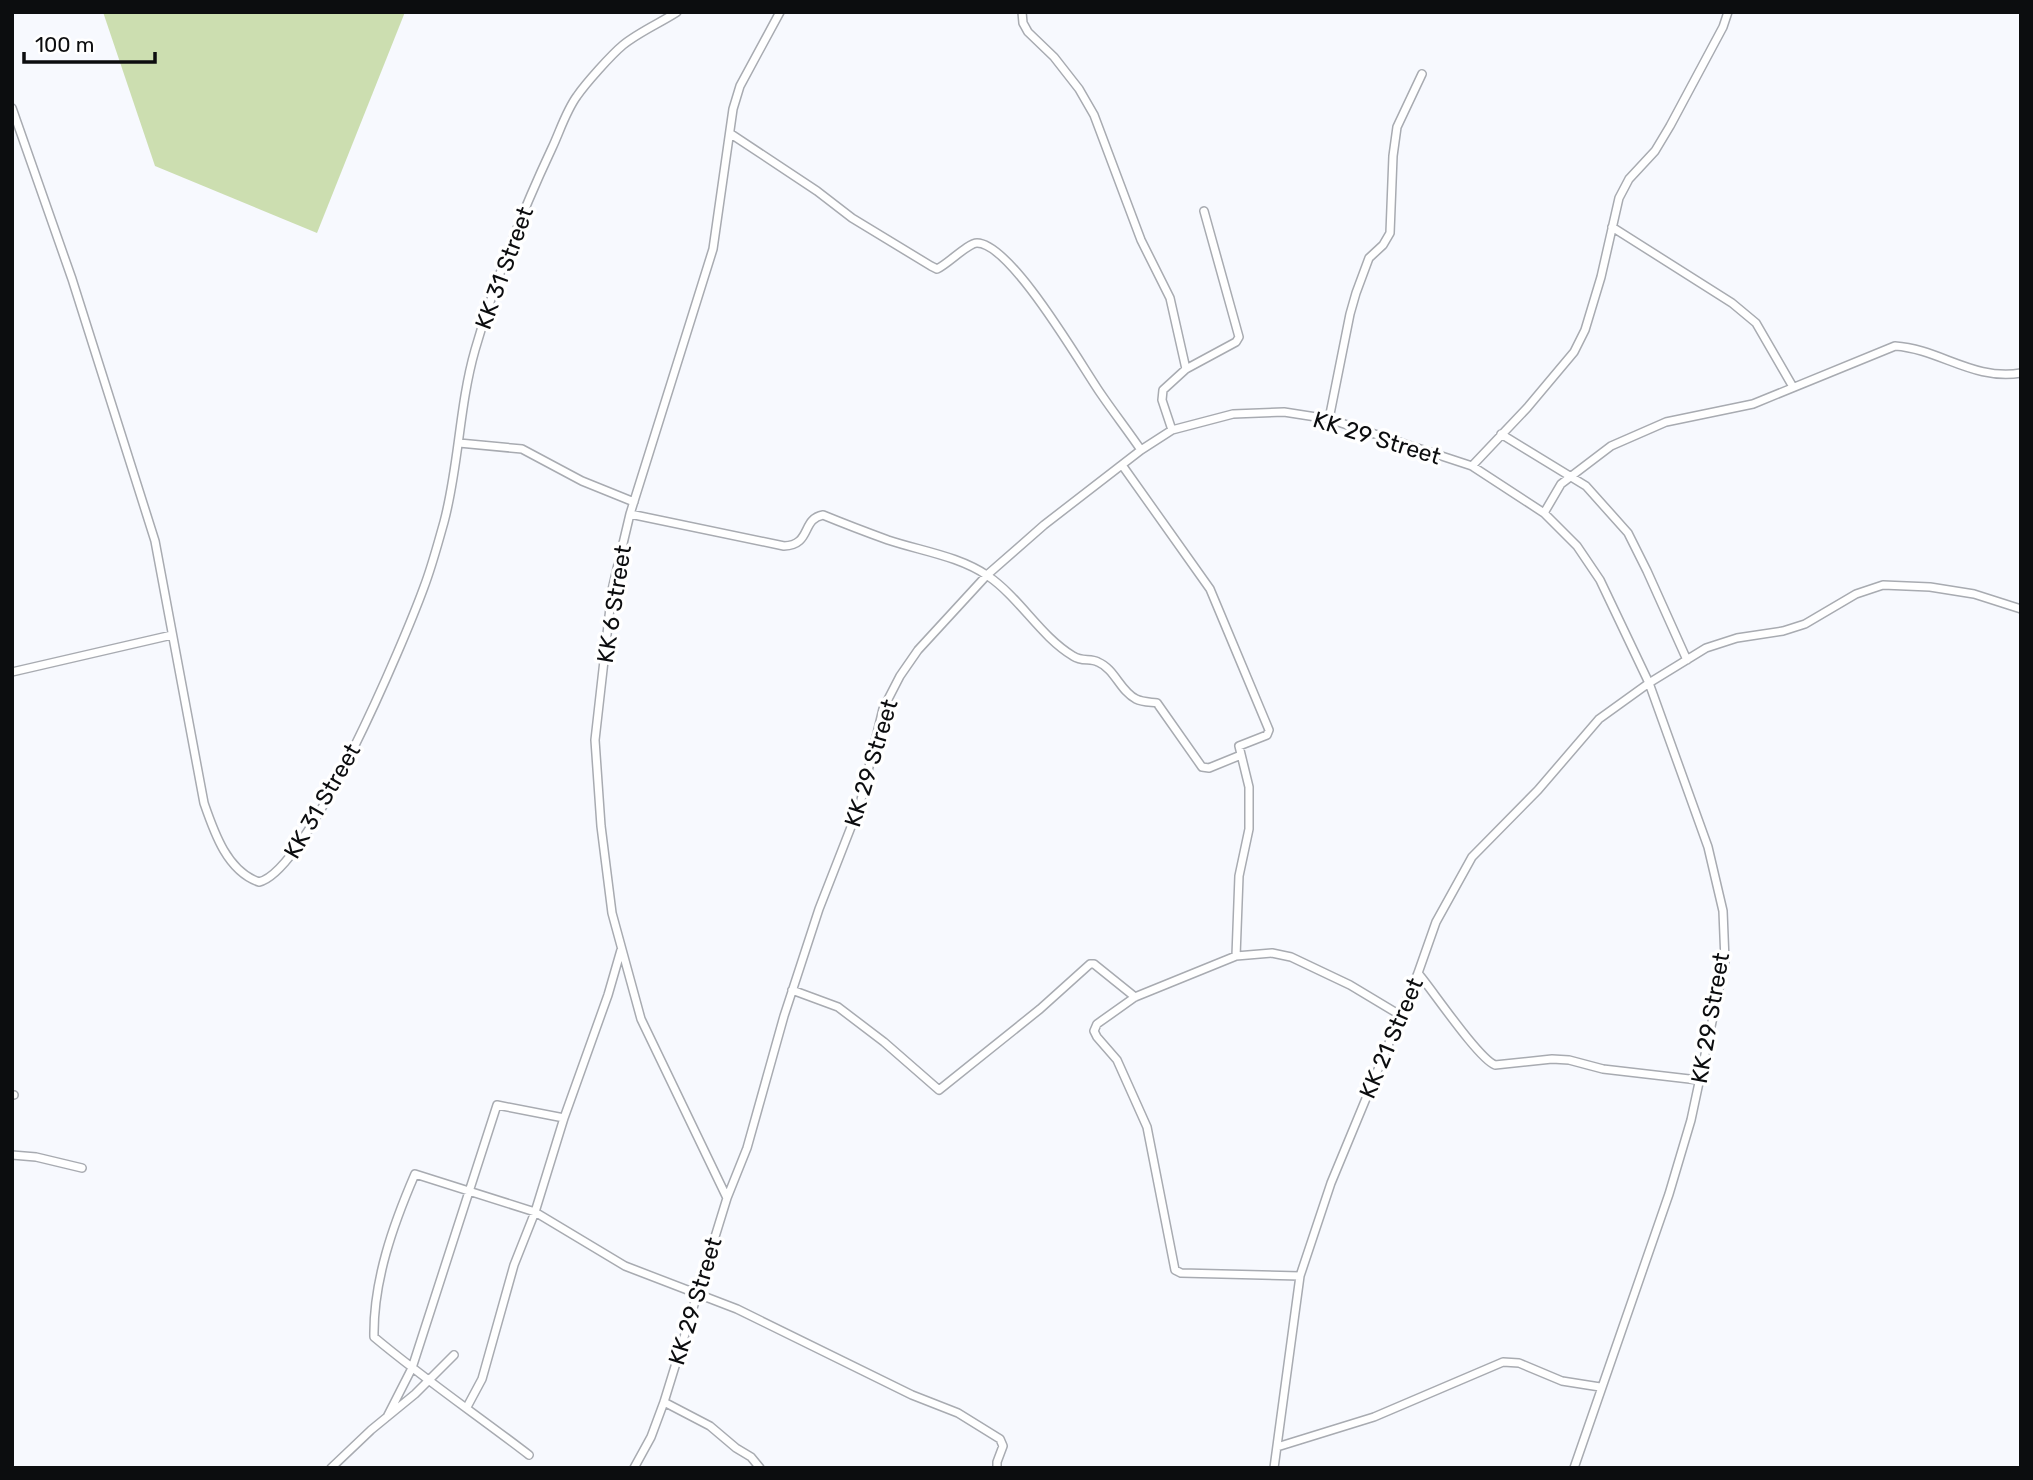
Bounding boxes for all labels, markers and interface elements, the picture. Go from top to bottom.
scale bar [24,21,156,65]
text: 100 m [35,32,94,57]
street label: KK 31 Street [469,203,539,333]
street label: KK 29 Street [1310,405,1444,471]
street label: KK 6 Street [591,543,637,665]
street label: KK 29 Street [838,696,904,830]
street label: KK 31 Street [278,738,366,864]
street label: KK 29 Street [1685,950,1735,1086]
street label: KK 21 Street [1353,973,1429,1103]
street label: KK 29 Street [662,1234,728,1368]

